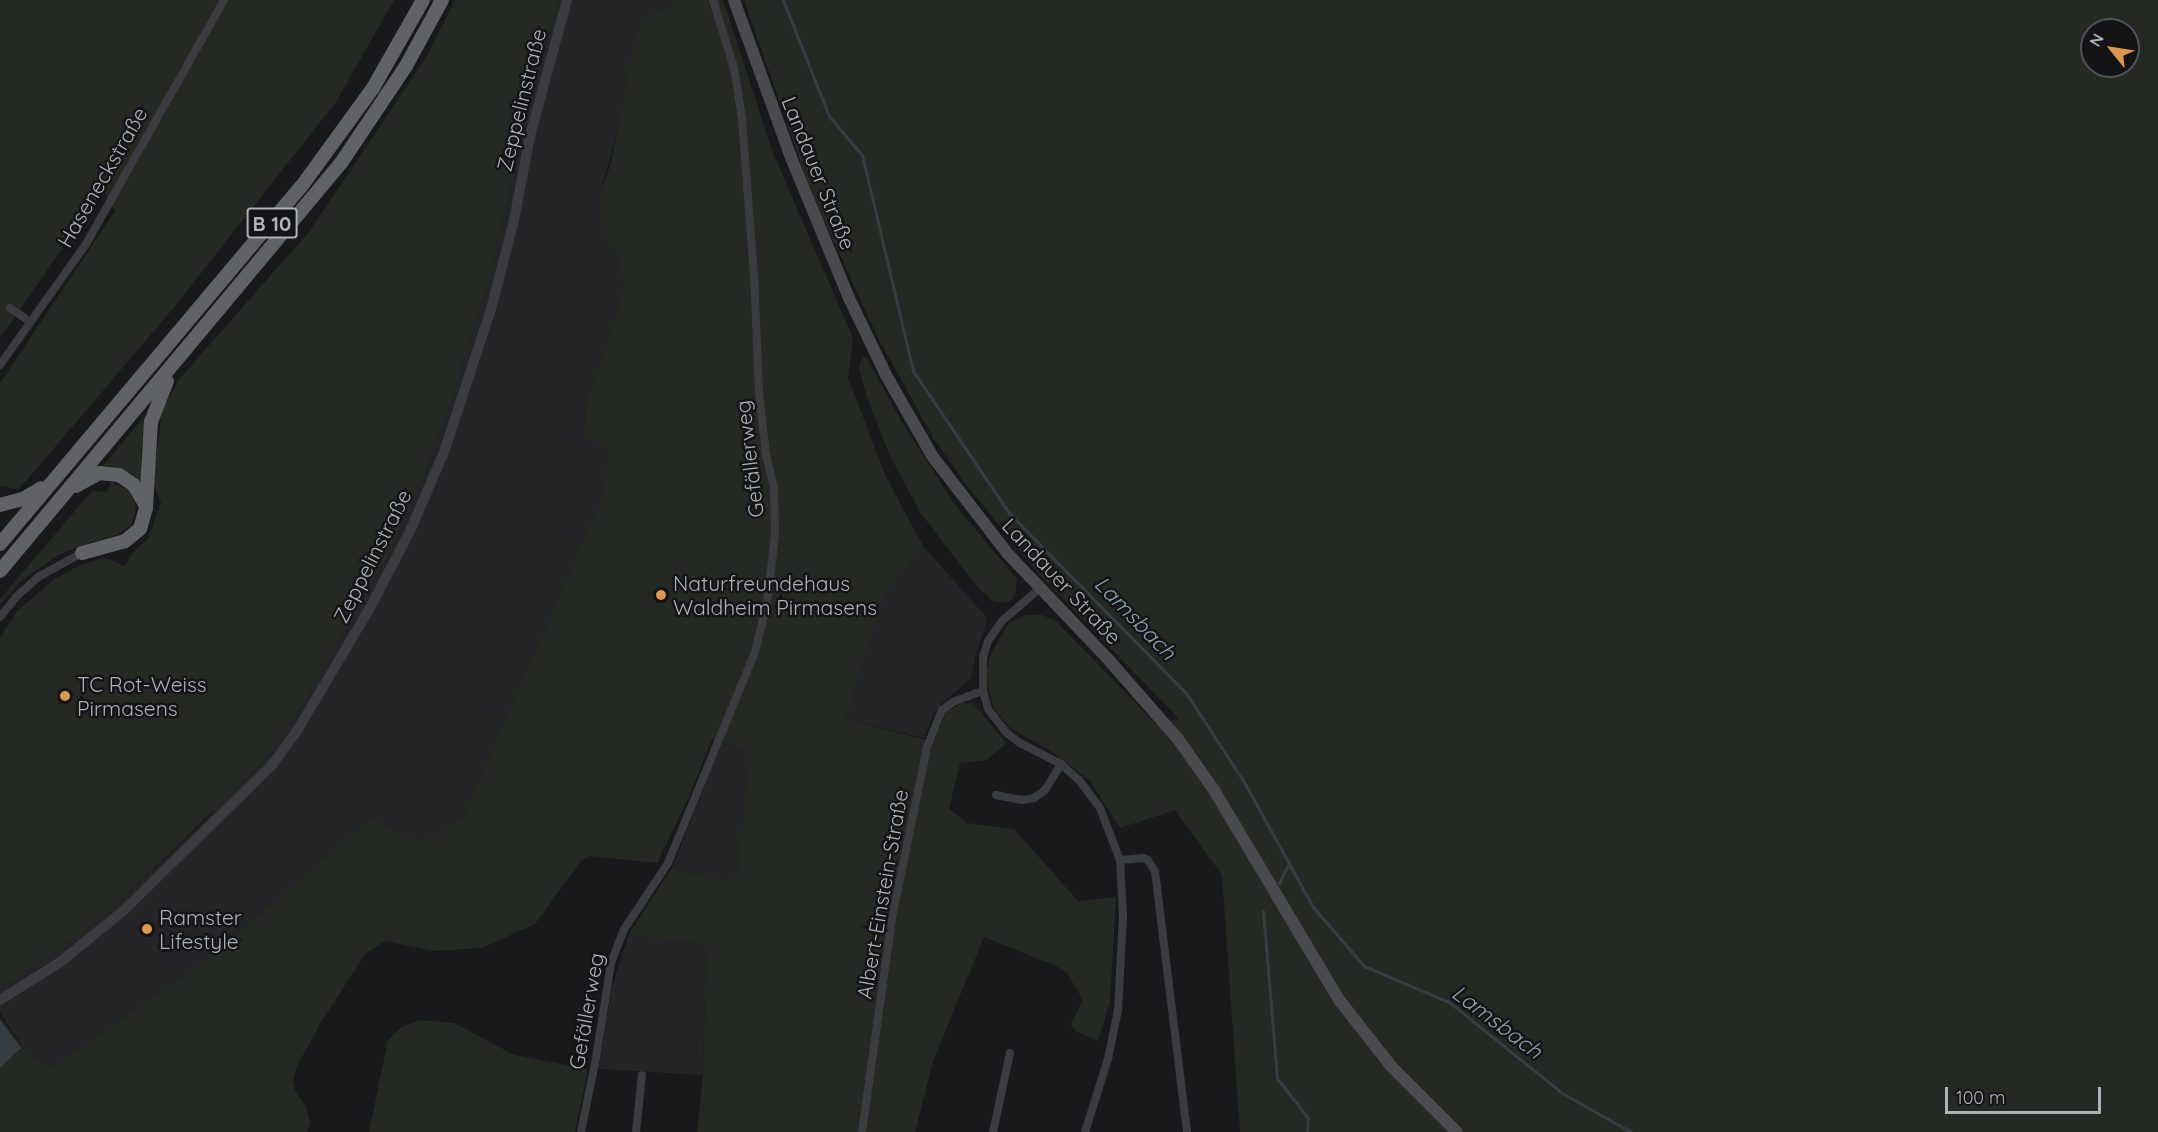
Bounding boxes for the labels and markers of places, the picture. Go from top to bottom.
place label: Naturfreundehaus Waldheim Pirmasens [673,570,877,620]
marker: Naturfreundehaus Waldheim Pirmasens [654,588,668,602]
place label: TC Rot-Weiss Pirmasens [77,671,207,721]
marker: TC Rot-Weiss Pirmasens [58,689,72,703]
place label: Ramster Lifestyle [159,904,242,954]
marker: Ramster Lifestyle [140,922,154,936]

